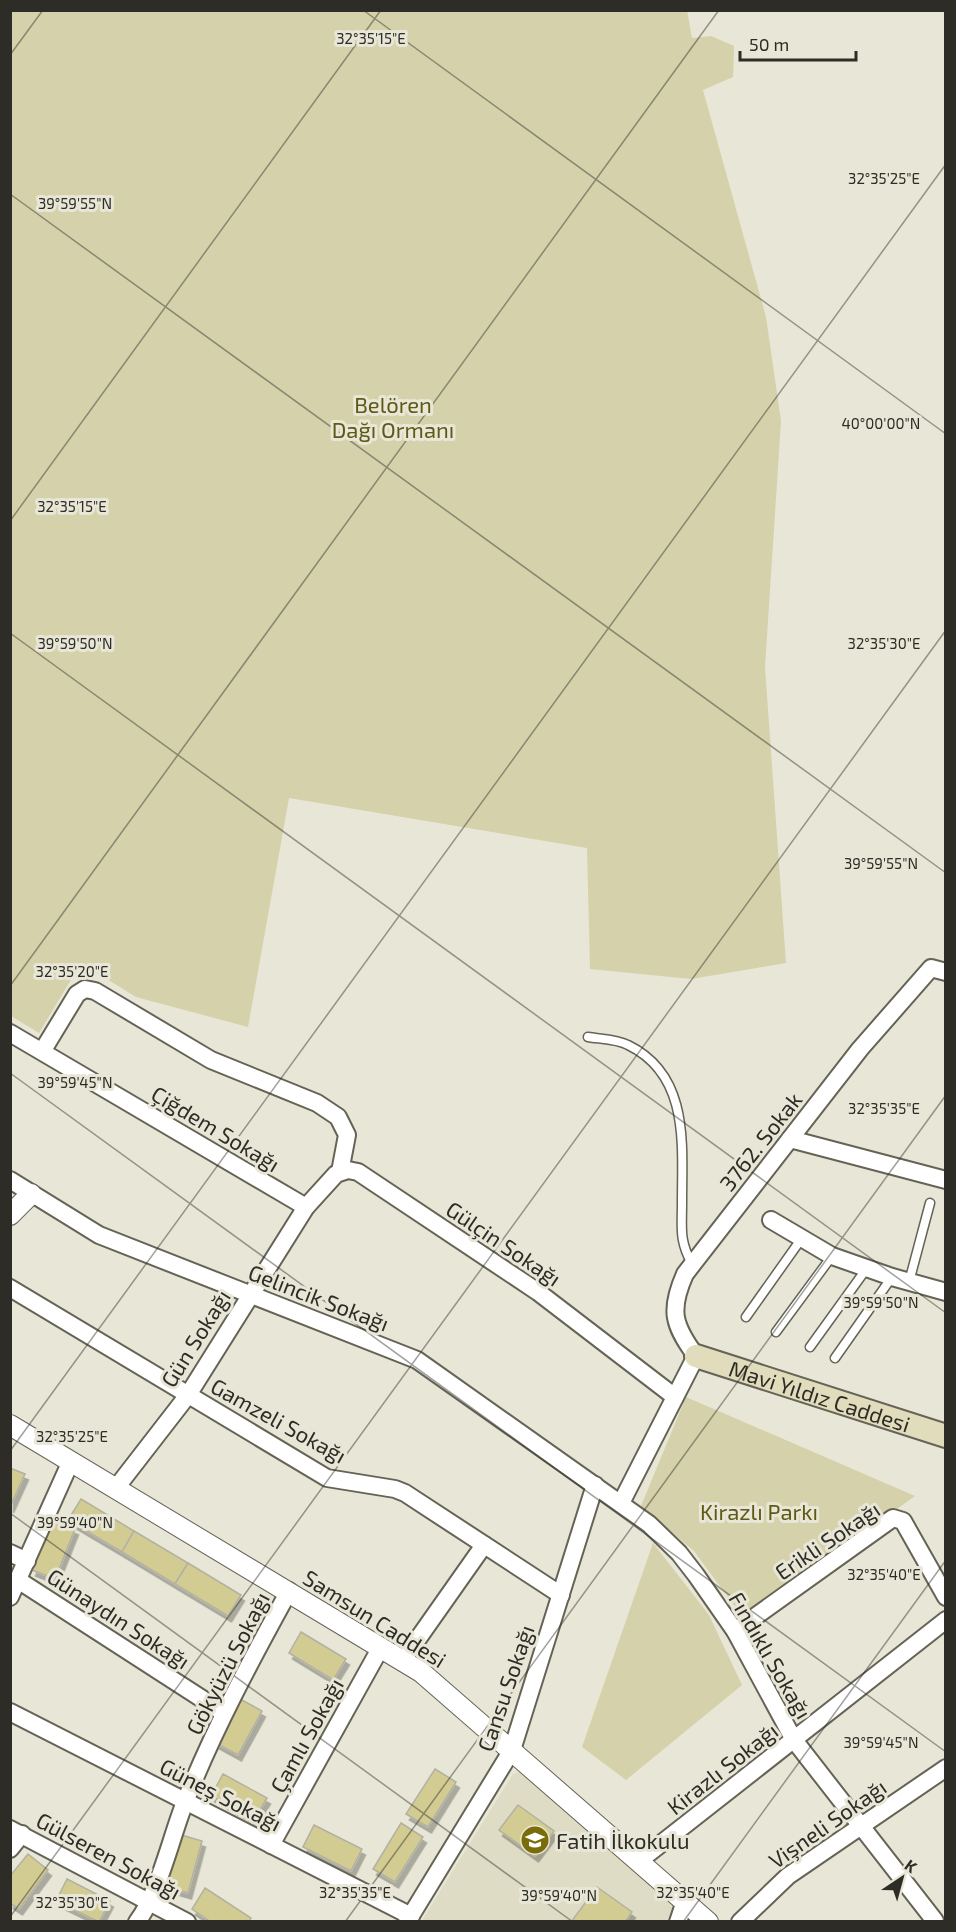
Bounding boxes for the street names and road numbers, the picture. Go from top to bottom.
street label: Çiğdem Sokağı [146,1080,285,1178]
street label: 3762. Sokak [714,1087,806,1195]
street label: Gülçin Sokağı [441,1195,566,1293]
street label: Gelincik Sokağı [245,1258,393,1336]
street label: Gün Sokağı [155,1285,235,1391]
street label: Mavi Yıldız Caddesi [726,1354,914,1437]
street label: Gamzeli Sokağı [207,1372,351,1468]
street label: Erikli Sokağı [770,1496,884,1584]
street label: Günaydın Sokağı [43,1562,195,1674]
street label: Samsun Caddesi [299,1564,451,1672]
street label: Gökyüzü Sokağı [180,1587,274,1739]
street label: Fındıklı Sokağı [724,1587,818,1723]
street label: Cansu Sokağı [471,1621,539,1755]
street label: Çamlı Sokağı [264,1673,350,1798]
street label: Kirazlı Sokağı [661,1717,783,1819]
street label: Güneş Sokağı [155,1752,286,1838]
street label: Vişneli Sokağı [763,1773,892,1875]
street label: Gülseren Sokağı [32,1806,186,1904]

